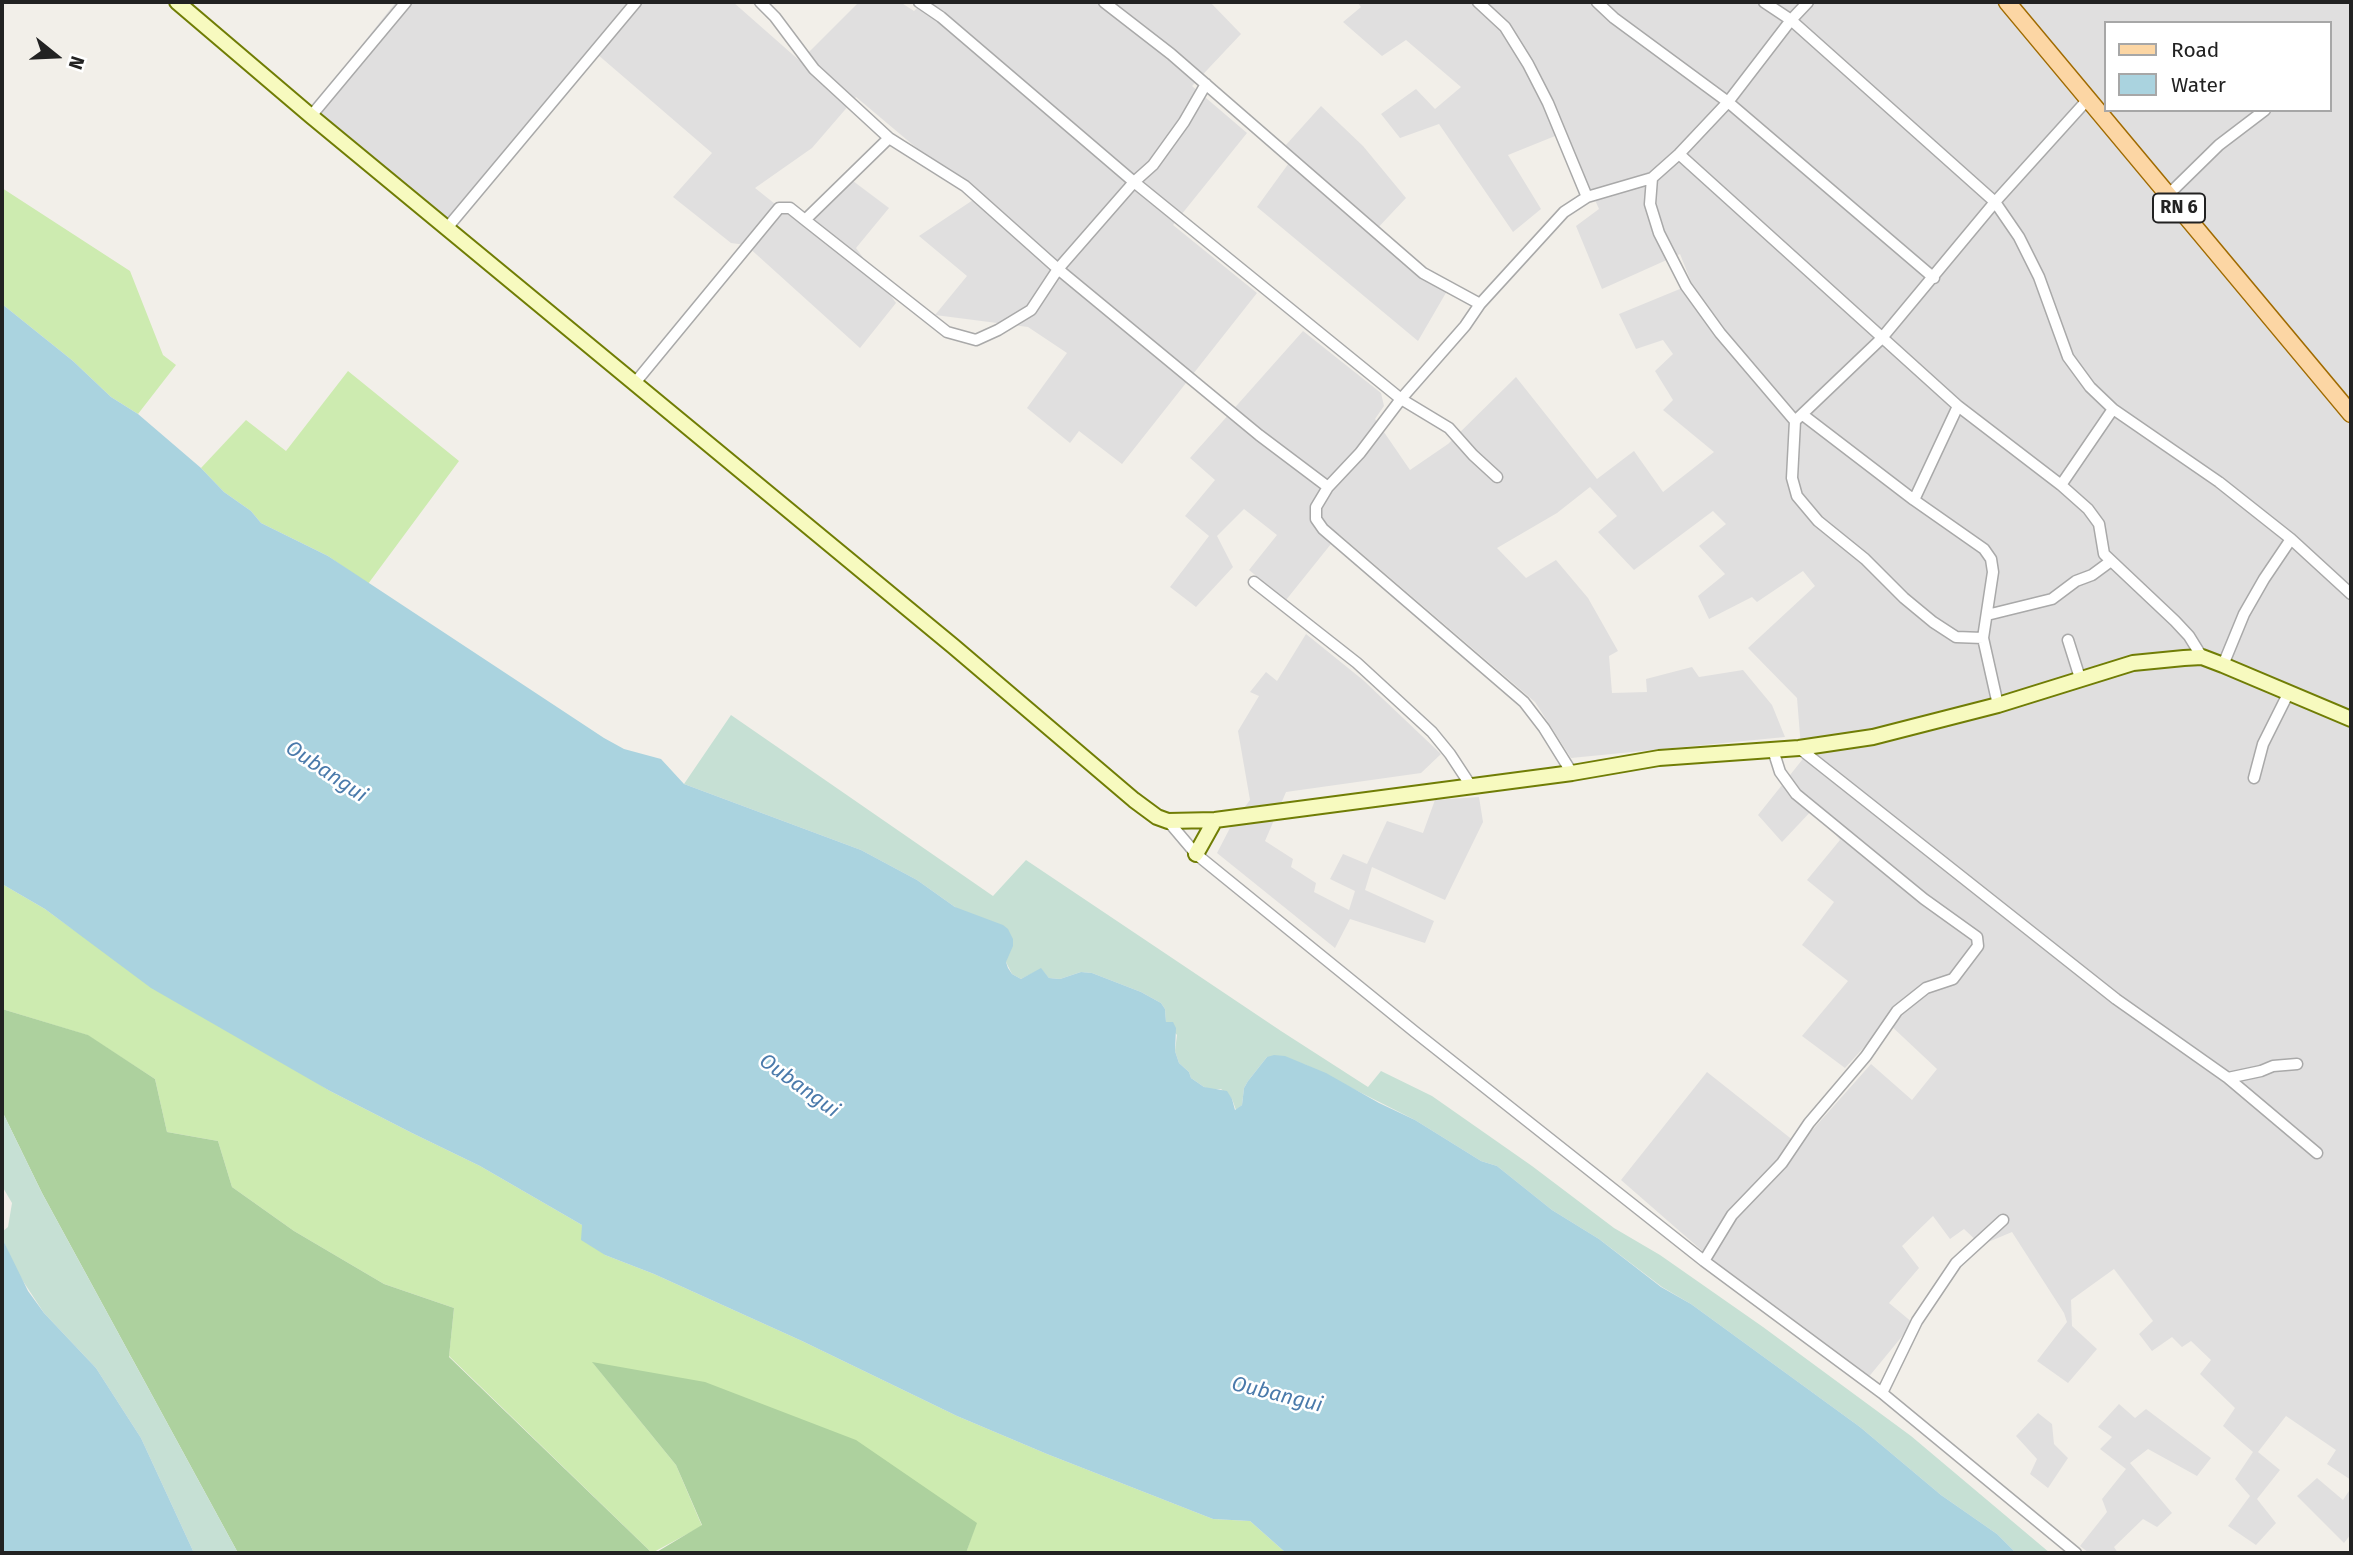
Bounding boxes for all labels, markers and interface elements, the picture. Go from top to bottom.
north arrow [21,21,91,91]
legend [2104,21,2332,112]
text: Road [2171,37,2219,63]
text: N [64,53,89,72]
text: Water [2171,72,2226,98]
road number: RN 6 [2153,194,2205,223]
water label: Oubangui [280,736,372,808]
water label: Oubangui [754,1048,844,1124]
water label: Oubangui [1229,1372,1325,1418]

